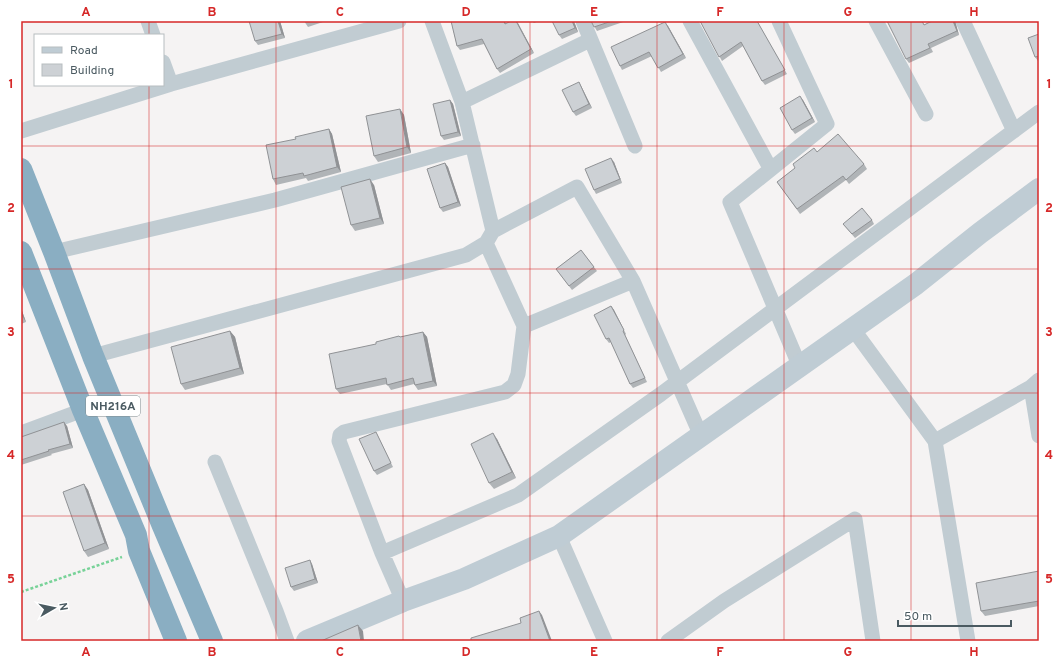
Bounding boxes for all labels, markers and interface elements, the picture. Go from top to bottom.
text: A [81,5,91,21]
text: B [208,5,217,21]
text: C [336,5,344,21]
text: D [461,5,471,21]
text: E [590,5,598,21]
text: F [716,5,724,21]
text: G [844,5,853,21]
text: H [969,5,979,21]
legend [34,34,164,86]
text: Road [70,43,98,59]
text: Building [70,63,114,79]
text: 1 [8,77,14,93]
text: 1 [1046,77,1052,93]
text: 2 [7,201,15,217]
text: 2 [1045,201,1053,217]
text: 3 [7,325,15,341]
text: 3 [1045,325,1053,341]
road number: NH216A [86,396,140,416]
text: 4 [7,448,15,464]
text: 4 [1045,448,1053,464]
text: 5 [7,572,15,588]
text: 5 [1045,572,1053,588]
north arrow [34,588,74,628]
text: N [55,602,70,612]
scale bar [898,602,1011,628]
text: 50 m [904,609,932,625]
text: A [81,645,91,661]
text: B [208,645,217,661]
text: C [336,645,344,661]
text: D [461,645,471,661]
text: E [590,645,598,661]
text: F [716,645,724,661]
text: G [844,645,853,661]
text: H [969,645,979,661]

